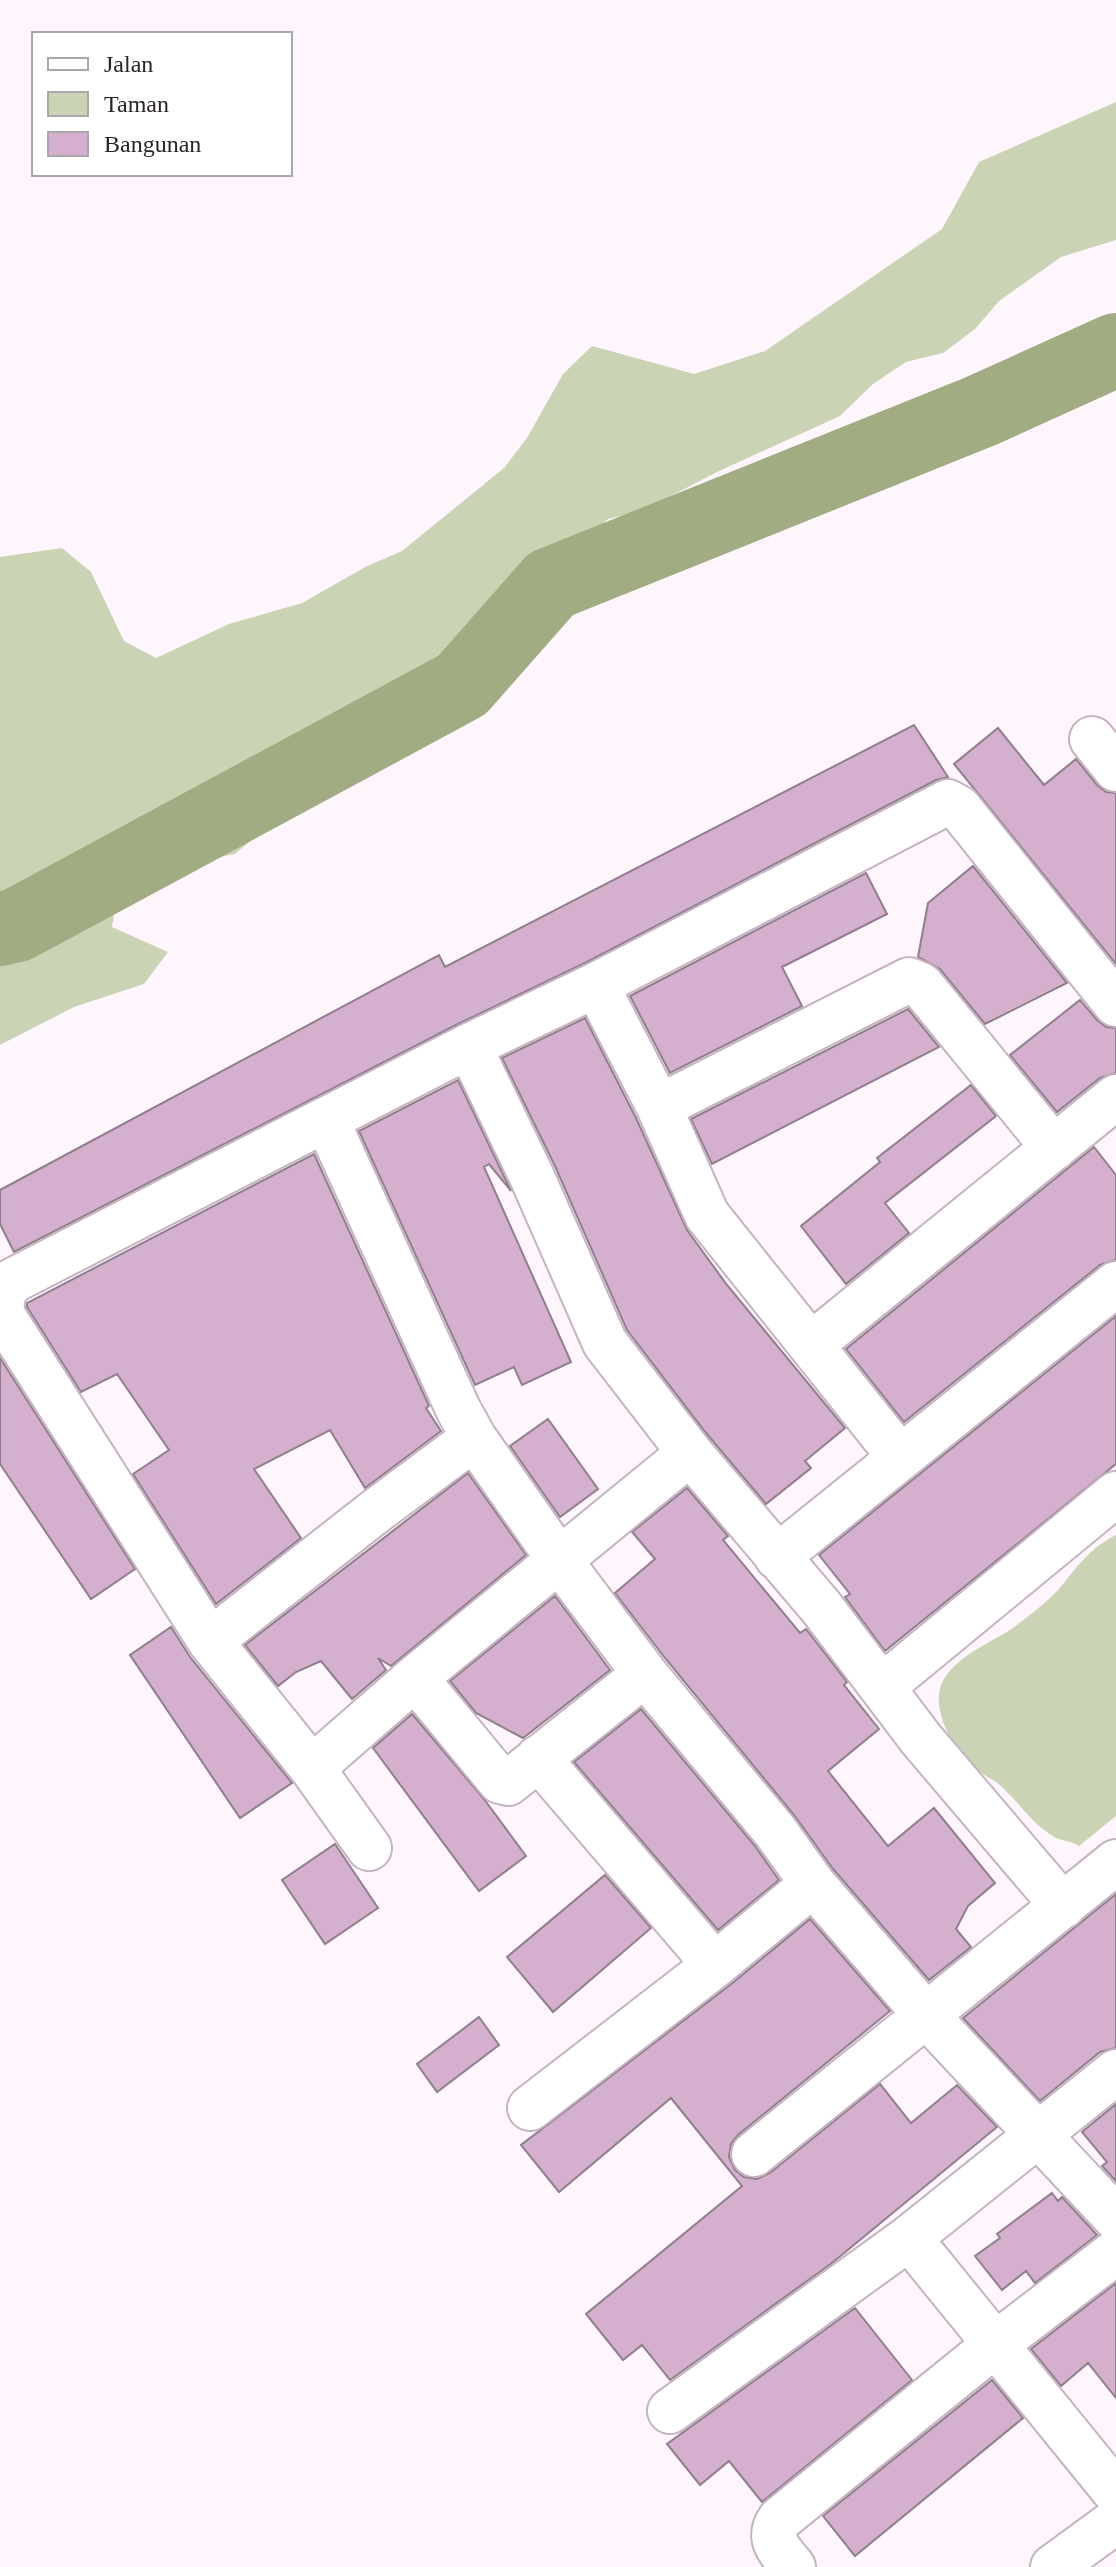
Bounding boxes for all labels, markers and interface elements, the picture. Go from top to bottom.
legend [32,32,292,176]
text: Jalan [104,51,153,77]
text: Taman [104,91,169,117]
text: Bangunan [104,131,201,157]

